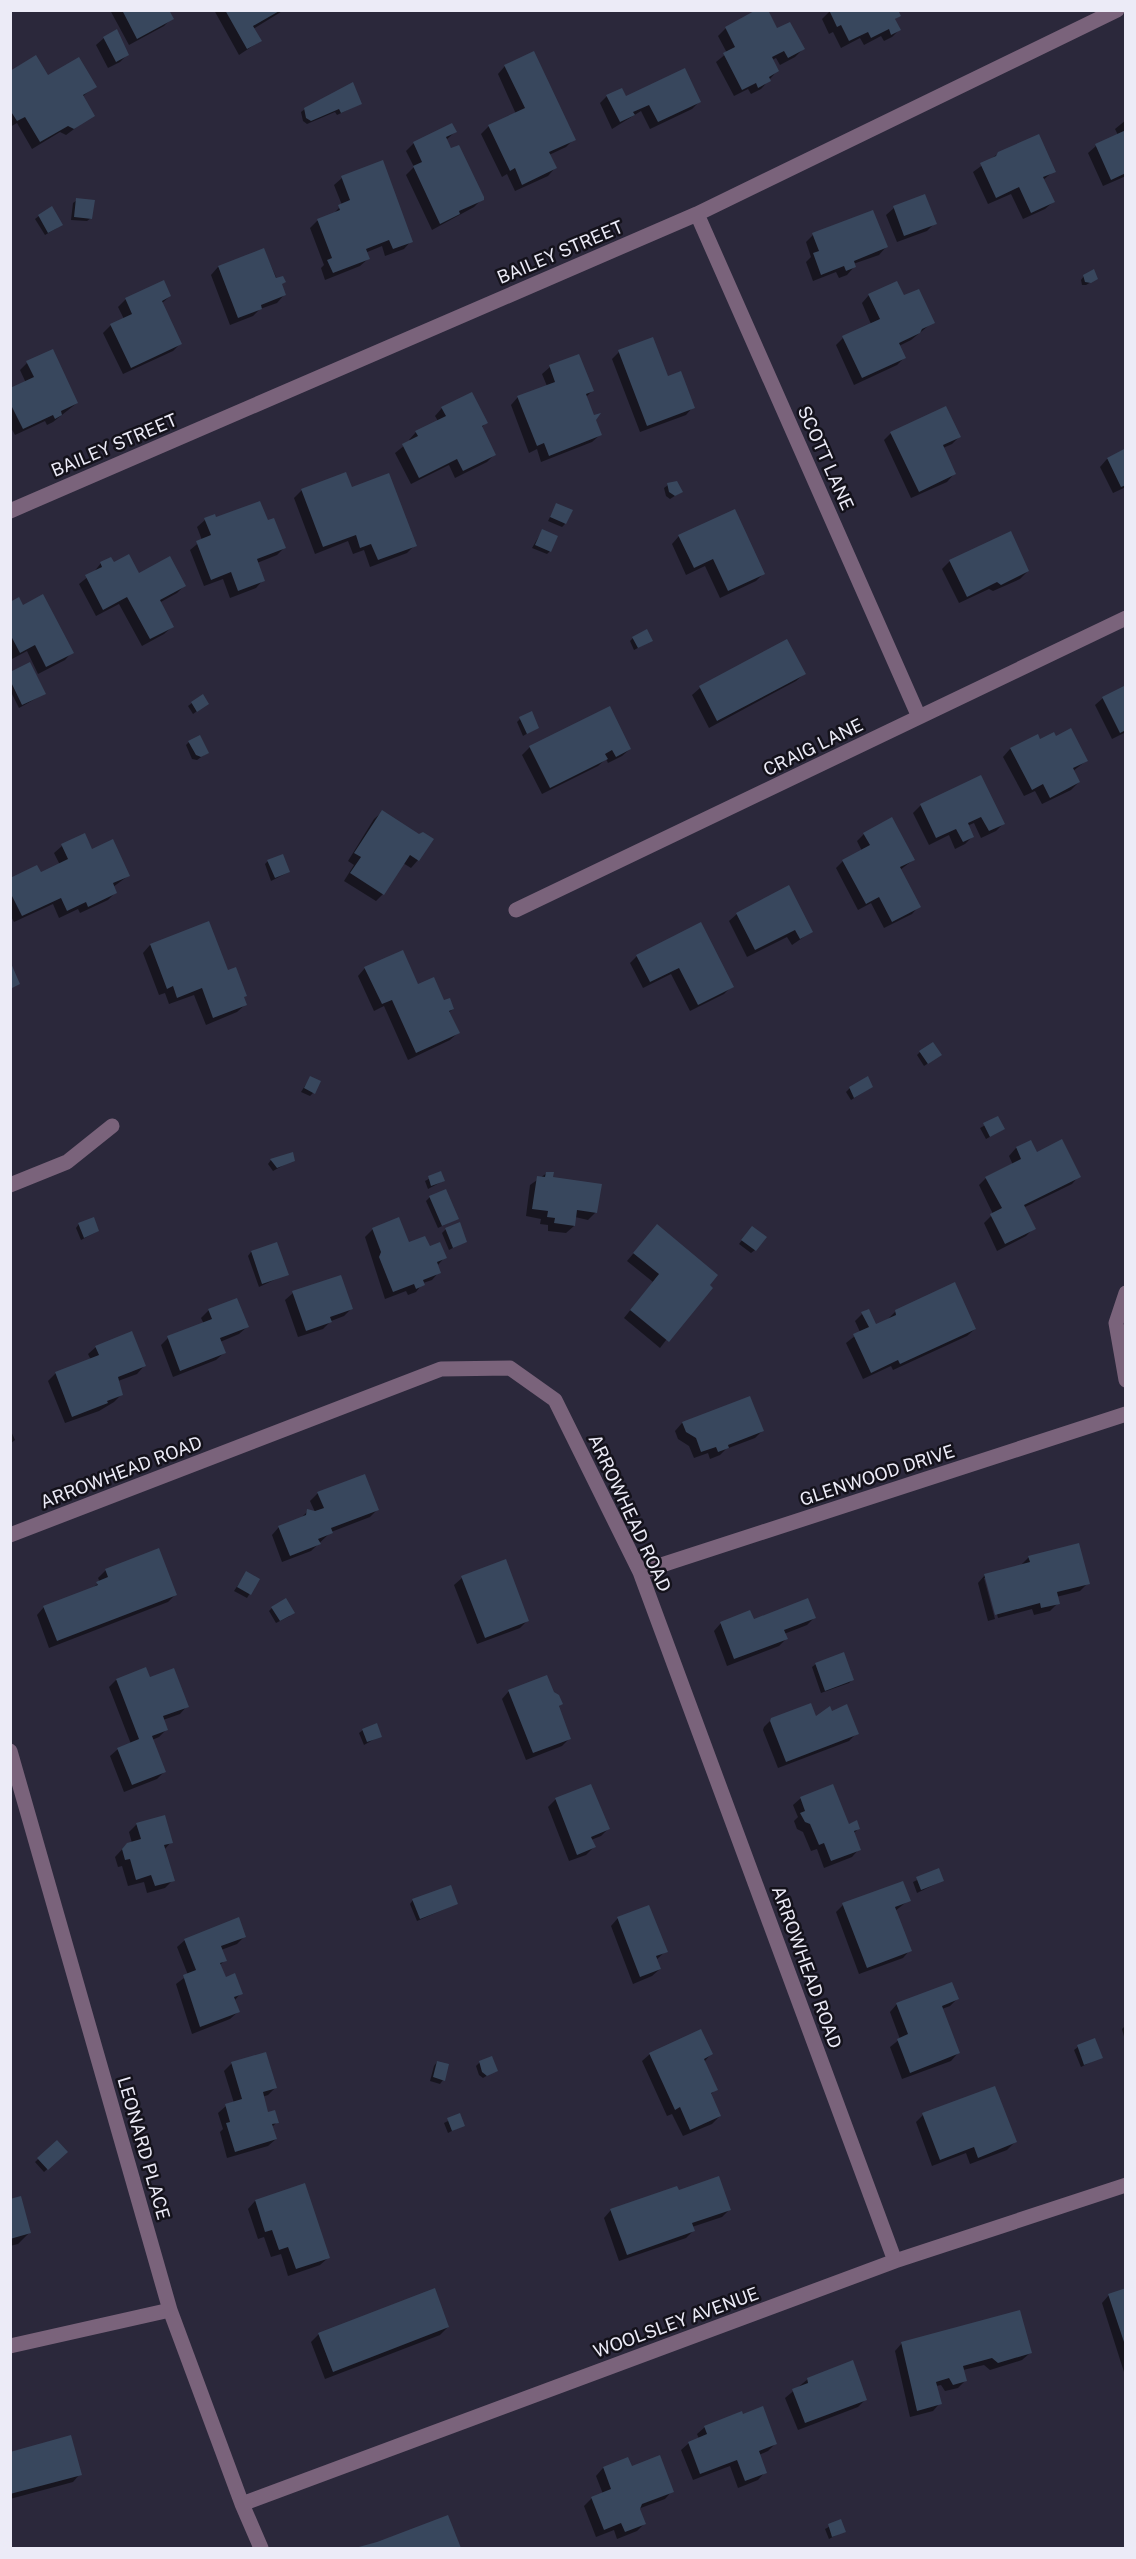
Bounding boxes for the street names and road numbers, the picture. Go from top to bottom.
street label: BAILEY STREET [494,216,626,288]
street label: SCOTT LANE [794,403,858,513]
street label: BAILEY STREET [48,409,180,481]
street label: CRAIG LANE [760,714,866,780]
street label: ARROWHEAD ROAD [37,1431,205,1513]
street label: ARROWHEAD ROAD [584,1431,676,1595]
street label: GLENWOOD DRIVE [797,1440,957,1510]
street label: ARROWHEAD ROAD [768,1883,846,2051]
street label: LEONARD PLACE [114,2074,174,2222]
street label: WOOLSLEY AVENUE [591,2282,761,2362]

